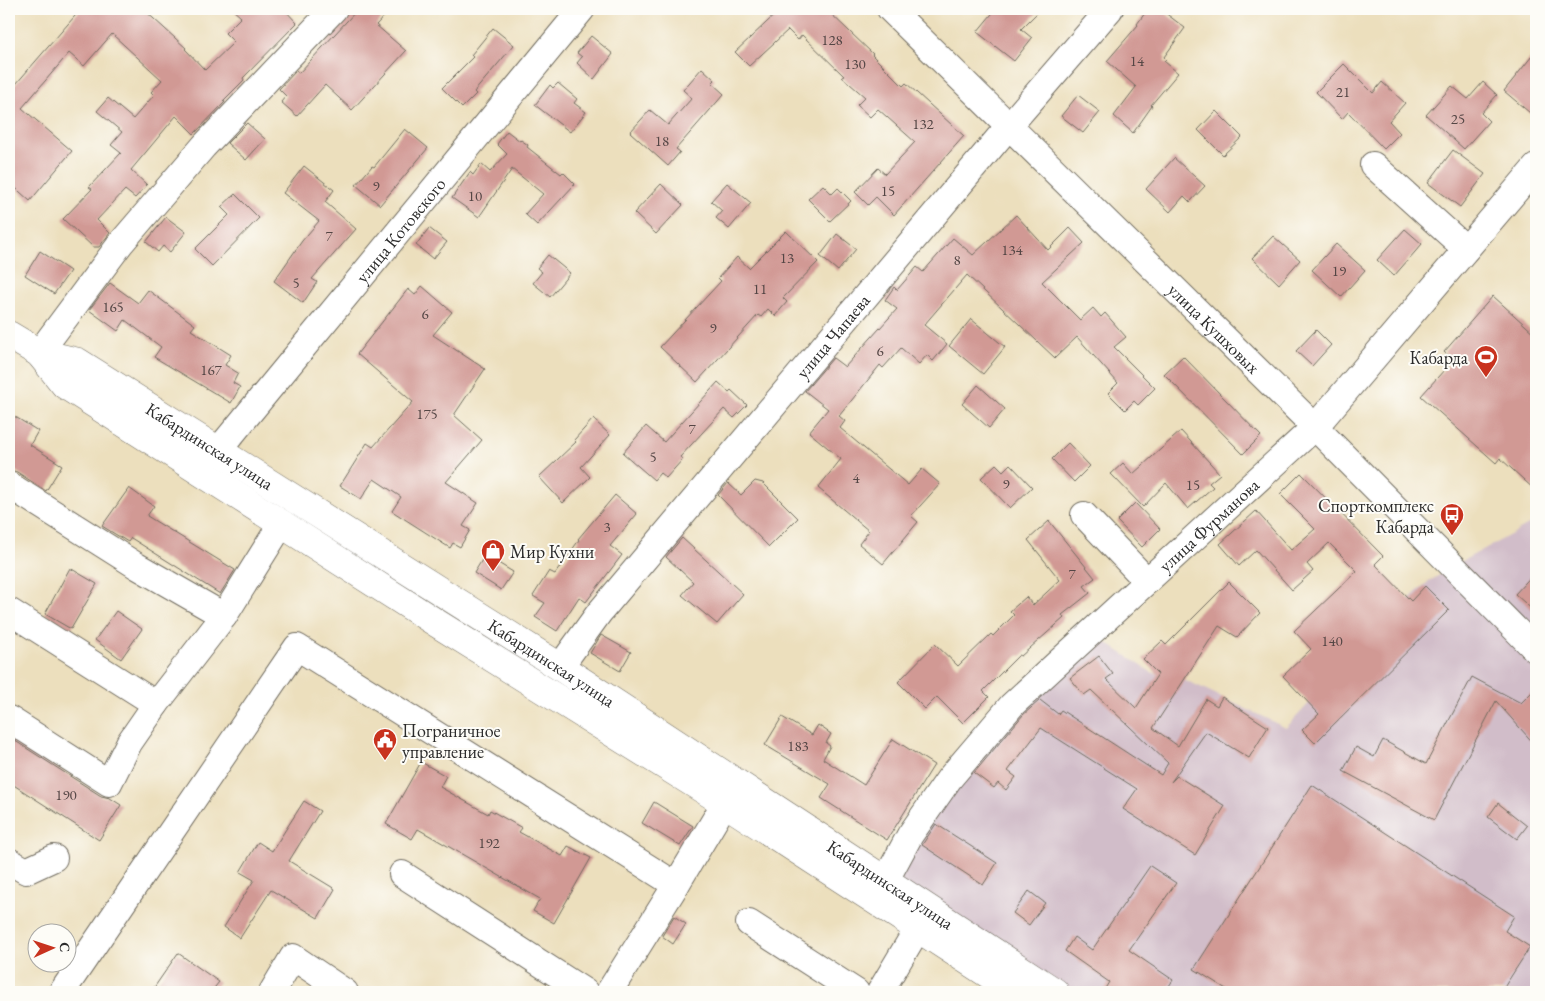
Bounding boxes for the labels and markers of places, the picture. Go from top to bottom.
sports icon: Кабарда [1473,344,1499,378]
place label: Кабарда [1410,346,1469,369]
place label: Спорткомплекс Кабарда [1318,494,1435,538]
bus stop icon: Спорткомплекс Кабарда [1439,502,1465,536]
shop icon: Мир Кухни [480,538,506,572]
place label: Мир Кухни [510,540,595,563]
place label: Пограничное управление [402,719,501,763]
public building icon: Пограничное управление [372,727,398,761]

